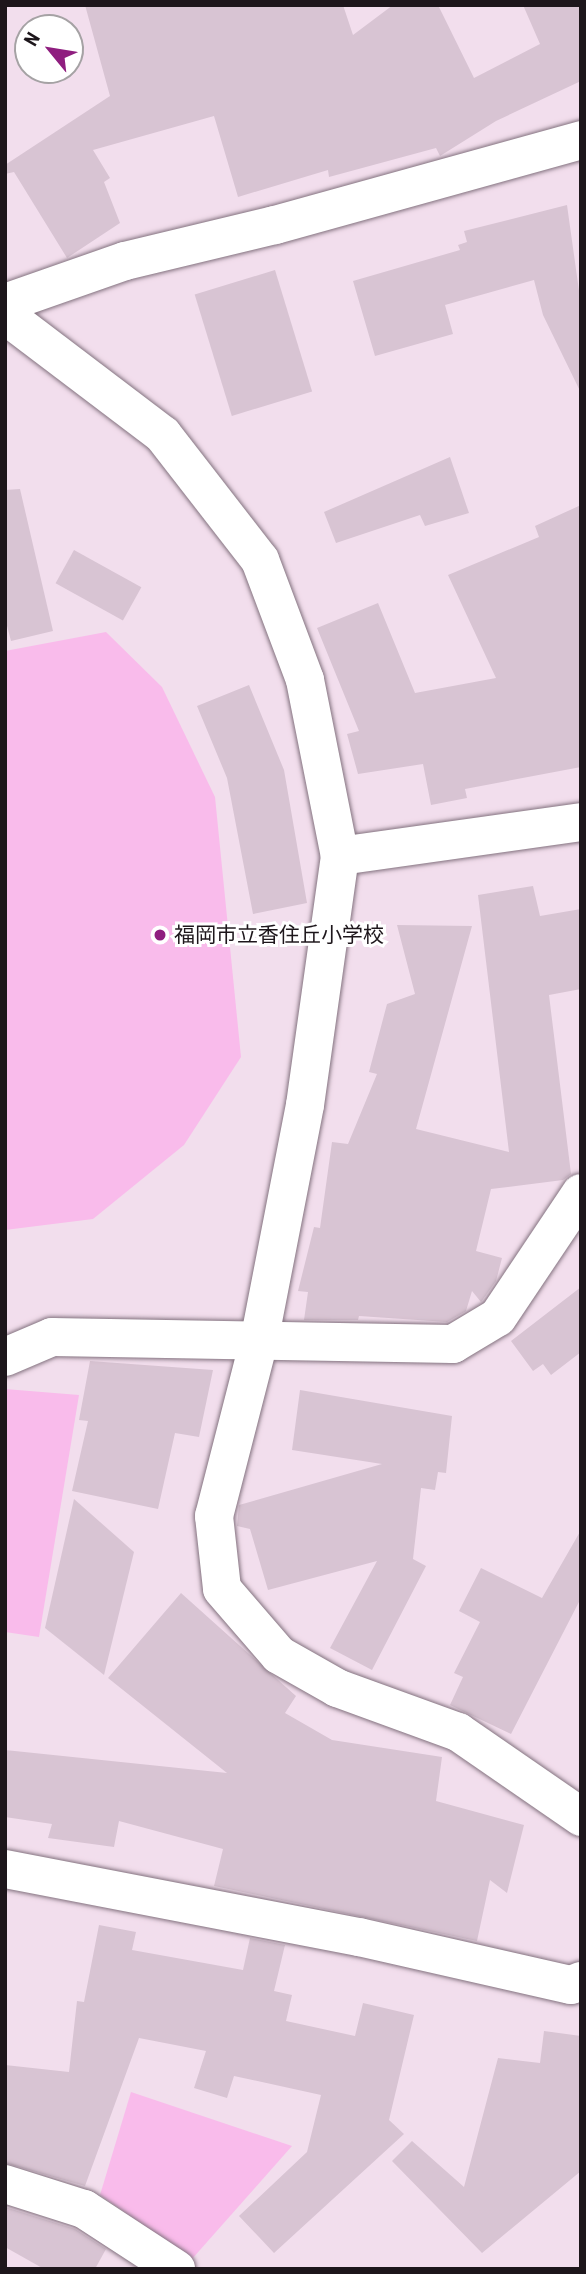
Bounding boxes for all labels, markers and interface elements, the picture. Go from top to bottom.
north arrow [14,14,84,84]
text: N [19,28,45,50]
place label: 福岡市立香住丘小学校 [174,922,384,948]
marker: 福岡市立香住丘小学校 [152,927,168,943]

